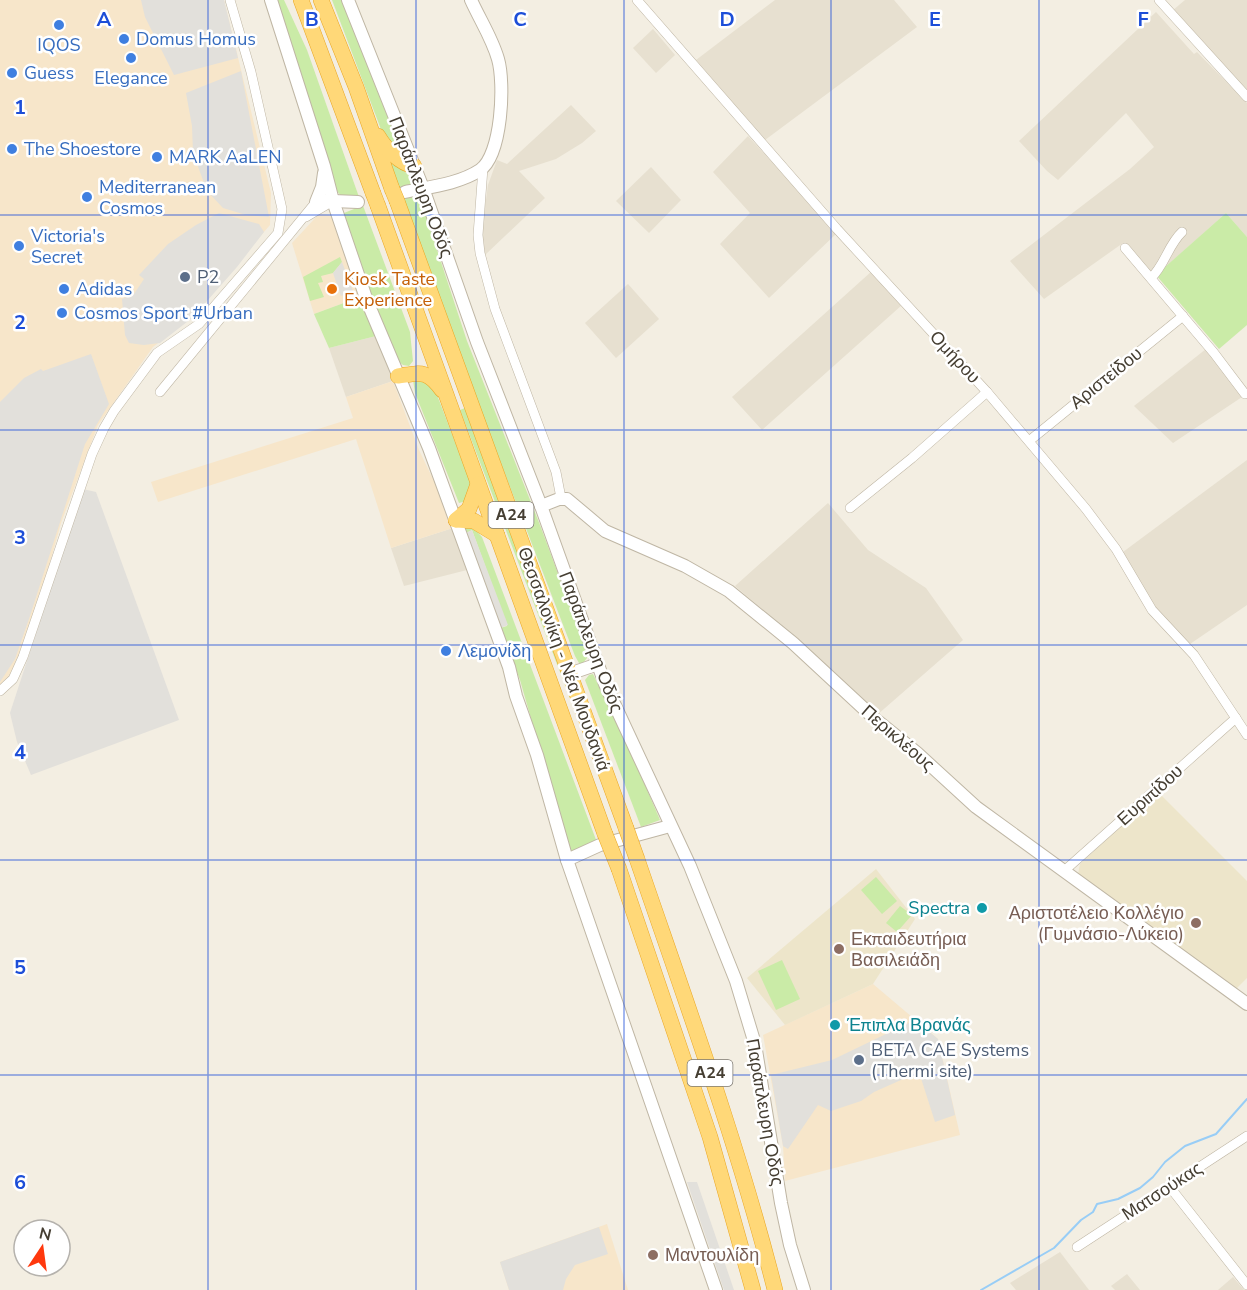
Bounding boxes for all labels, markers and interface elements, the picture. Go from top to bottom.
text: A [97,6,112,33]
text: B [305,6,319,33]
text: C [513,6,527,33]
text: D [719,6,735,33]
text: E [929,6,941,33]
text: F [1137,6,1149,33]
marker: IQOS [52,18,66,32]
place label: Domus Homus [136,27,256,51]
marker: Domus Homus [117,32,131,46]
place label: IQOS [37,33,81,57]
marker: Elegance [124,51,138,65]
place label: Guess [24,61,74,85]
marker: Guess [5,66,19,80]
place label: Elegance [94,66,168,90]
text: 1 [14,94,26,121]
street label: Παράπλευρη Οδός [383,113,459,261]
place label: The Shoestore [24,137,141,161]
marker: The Shoestore [5,142,19,156]
place label: MARK AaLEN [169,145,282,169]
marker: MARK AaLEN [150,150,164,164]
place label: Mediterranean Cosmos [99,175,216,220]
marker: Mediterranean Cosmos [80,190,94,204]
place label: Victoria's Secret [30,224,105,269]
marker: Victoria's Secret [12,239,26,253]
place label: P2 [197,265,219,289]
place label: Kiosk Taste Experience [344,267,435,312]
marker: P2 [178,270,192,284]
place label: Adidas [76,277,132,301]
marker: Adidas [57,282,71,296]
marker: Kiosk Taste Experience [325,282,339,296]
place label: Cosmos Sport #Urban [74,301,253,325]
marker: Cosmos Sport #Urban [55,306,69,320]
text: 2 [14,309,26,336]
street label: Ομήρου [924,325,986,389]
street label: Αριστείδου [1065,341,1147,415]
road number: Α24 [488,502,534,528]
text: 3 [14,524,26,551]
street label: Θεσσαλονίκη - Νέα Μουδανιά [512,544,616,774]
street label: Παράπλευρη Οδός [553,568,629,716]
place label: Λεμονίδη [458,639,531,663]
marker: Λεμονίδη [439,644,453,658]
street label: Περικλέους [856,699,940,777]
text: 4 [14,739,26,766]
street label: Ευριπίδου [1112,759,1188,831]
place label: Spectra [908,896,970,920]
marker: Spectra [975,901,989,915]
place label: Αριστοτέλειο Κολλέγιο (Γυμνάσιο-Λύκειο) [1009,901,1184,946]
marker: Αριστοτέλειο Κολλέγιο (Γυμνάσιο-Λύκειο) [1189,916,1203,930]
place label: Εκπαιδευτήρια Βασιλειάδη [851,927,967,972]
marker: Εκπαιδευτήρια Βασιλειάδη [832,942,846,956]
text: 5 [14,954,26,981]
place label: Έπιπλα Βρανάς [846,1013,971,1037]
marker: Έπιπλα Βρανάς [828,1018,842,1032]
street label: Παράπλευρη Οδός [740,1037,790,1188]
place label: BETA CAE Systems (Thermi site) [871,1038,1029,1083]
marker: BETA CAE Systems (Thermi site) [852,1053,866,1067]
road number: Α24 [688,1060,732,1086]
street label: Ματσούκας [1117,1156,1207,1226]
text: 6 [14,1169,26,1196]
north arrow [12,1218,72,1278]
text: N [37,1222,53,1246]
place label: Μαντουλίδη [665,1243,759,1267]
marker: Μαντουλίδη [646,1248,660,1262]

